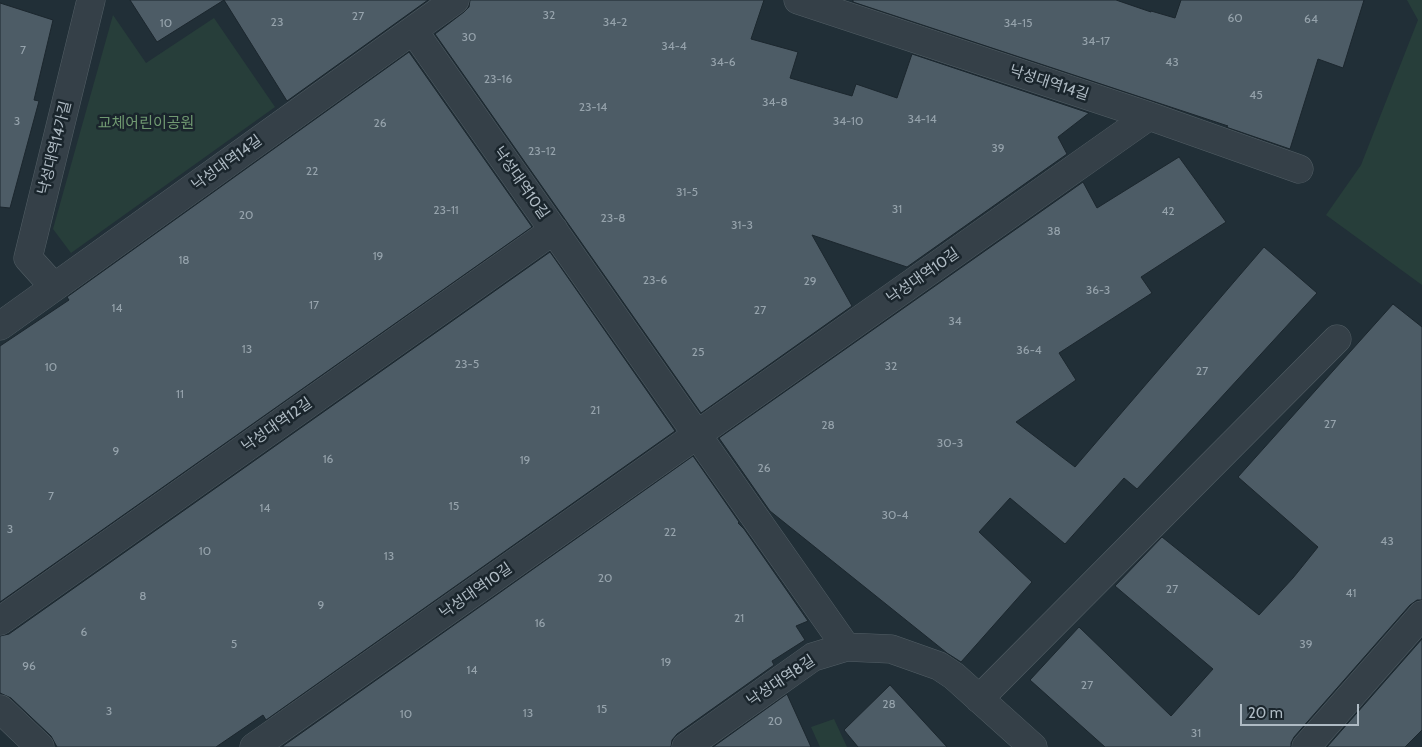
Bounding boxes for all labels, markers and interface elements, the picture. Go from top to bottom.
house number: 32 [543,8,555,22]
house number: 27 [352,9,364,23]
house number: 60 [1227,11,1243,25]
house number: 64 [1304,12,1318,26]
house number: 23 [271,15,283,29]
house number: 34-2 [603,15,627,29]
house number: 10 [160,16,172,30]
house number: 34-15 [1004,16,1032,30]
house number: 30 [462,30,476,44]
house number: 34-17 [1082,34,1110,48]
house number: 34-4 [661,39,687,53]
house number: 7 [20,43,26,57]
house number: 34-6 [710,55,736,69]
house number: 43 [1165,55,1179,69]
street label: 낙성대역14길 [1007,62,1091,104]
house number: 23-16 [484,72,512,86]
house number: 45 [1249,88,1263,102]
house number: 34-8 [762,95,788,109]
street label: 낙성대역14가길 [35,99,75,197]
house number: 23-14 [579,100,607,114]
house number: 34-14 [907,112,937,126]
house number: 3 [14,114,20,128]
house number: 34-10 [833,114,863,128]
park label: 교체어린이공원 [98,115,194,133]
house number: 26 [373,116,387,130]
street label: 낙성대역14길 [188,131,266,195]
house number: 39 [991,141,1005,155]
street label: 낙성대역10길 [489,143,553,223]
house number: 23-12 [528,144,556,158]
house number: 22 [306,164,318,178]
house number: 31-5 [676,185,698,199]
house number: 31 [892,202,902,216]
house number: 23-11 [433,203,459,217]
house number: 42 [1161,204,1175,218]
house number: 20 [239,208,253,222]
house number: 23-8 [600,211,626,225]
house number: 31-3 [731,218,753,232]
house number: 38 [1047,224,1061,238]
street label: 낙성대역10길 [883,244,963,308]
house number: 19 [373,249,383,263]
house number: 18 [178,253,190,267]
house number: 23-6 [643,273,667,287]
house number: 29 [803,274,817,288]
house number: 36-3 [1086,283,1110,297]
house number: 17 [309,298,319,312]
house number: 14 [112,301,122,315]
house number: 27 [754,303,766,317]
house number: 34 [948,314,962,328]
house number: 13 [242,342,252,356]
house number: 36-4 [1016,343,1042,357]
house number: 25 [692,345,704,359]
house number: 23-5 [455,357,479,371]
house number: 32 [885,359,897,373]
house number: 10 [45,360,57,374]
house number: 27 [1196,364,1208,378]
house number: 11 [176,387,184,401]
street label: 낙성대역12길 [238,394,316,456]
house number: 21 [590,403,600,417]
house number: 27 [1324,417,1336,431]
house number: 28 [821,418,835,432]
house number: 30-3 [937,436,963,450]
house number: 9 [113,444,119,458]
house number: 16 [323,452,333,466]
house number: 19 [520,453,530,467]
house number: 26 [757,461,771,475]
house number: 7 [48,489,54,503]
house number: 15 [449,499,459,513]
house number: 14 [260,501,270,515]
house number: 30-4 [882,508,908,522]
house number: 3 [7,522,13,536]
house number: 22 [664,525,676,539]
house number: 43 [1380,534,1394,548]
house number: 10 [199,544,211,558]
house number: 13 [384,549,394,563]
street label: 낙성대역10길 [436,559,516,623]
house number: 20 [598,571,612,585]
house number: 27 [1166,582,1178,596]
house number: 41 [1346,586,1356,600]
house number: 8 [139,589,147,603]
house number: 9 [318,598,324,612]
house number: 21 [734,611,744,625]
house number: 16 [535,616,545,630]
house number: 6 [81,625,87,639]
house number: 5 [231,637,237,651]
house number: 39 [1299,637,1313,651]
street label: 낙성대역8길 [744,652,818,710]
house number: 19 [661,655,671,669]
house number: 96 [22,659,36,673]
house number: 14 [467,663,477,677]
house number: 27 [1081,678,1093,692]
scale bar [1242,694,1361,726]
house number: 28 [882,697,896,711]
house number: 15 [597,702,607,716]
house number: 3 [106,704,112,718]
text: 20 m [1248,704,1283,722]
house number: 13 [523,706,533,720]
house number: 10 [400,707,412,721]
house number: 20 [768,714,782,728]
house number: 31 [1191,726,1201,740]

